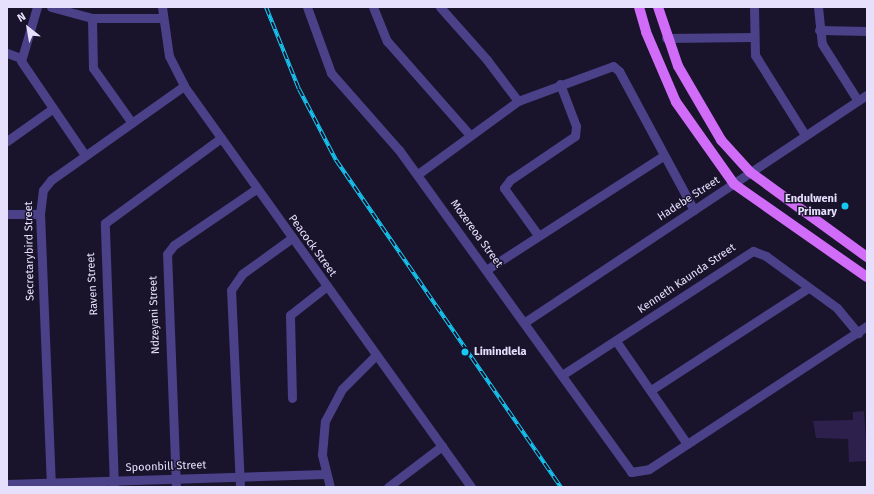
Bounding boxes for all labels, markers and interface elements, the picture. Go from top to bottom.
north arrow [8,8,48,48]
text: N [15,10,28,25]
street label: Hadebe Street [655,174,723,224]
place label: Endulweni Primary [785,193,837,219]
street label: Mozereoa Street [447,198,505,270]
street label: Secretarybird Street [23,201,37,301]
marker: Endulweni Primary [840,201,850,211]
street label: Peacock Street [285,213,339,279]
street label: Kenneth Kaunda Street [636,241,738,317]
street label: Raven Street [85,252,101,316]
street label: Ndzeyani Street [147,276,163,354]
place label: Limindlela [474,345,527,359]
marker: Limindlela [459,346,471,358]
street label: Spoonbill Street [125,459,207,475]

